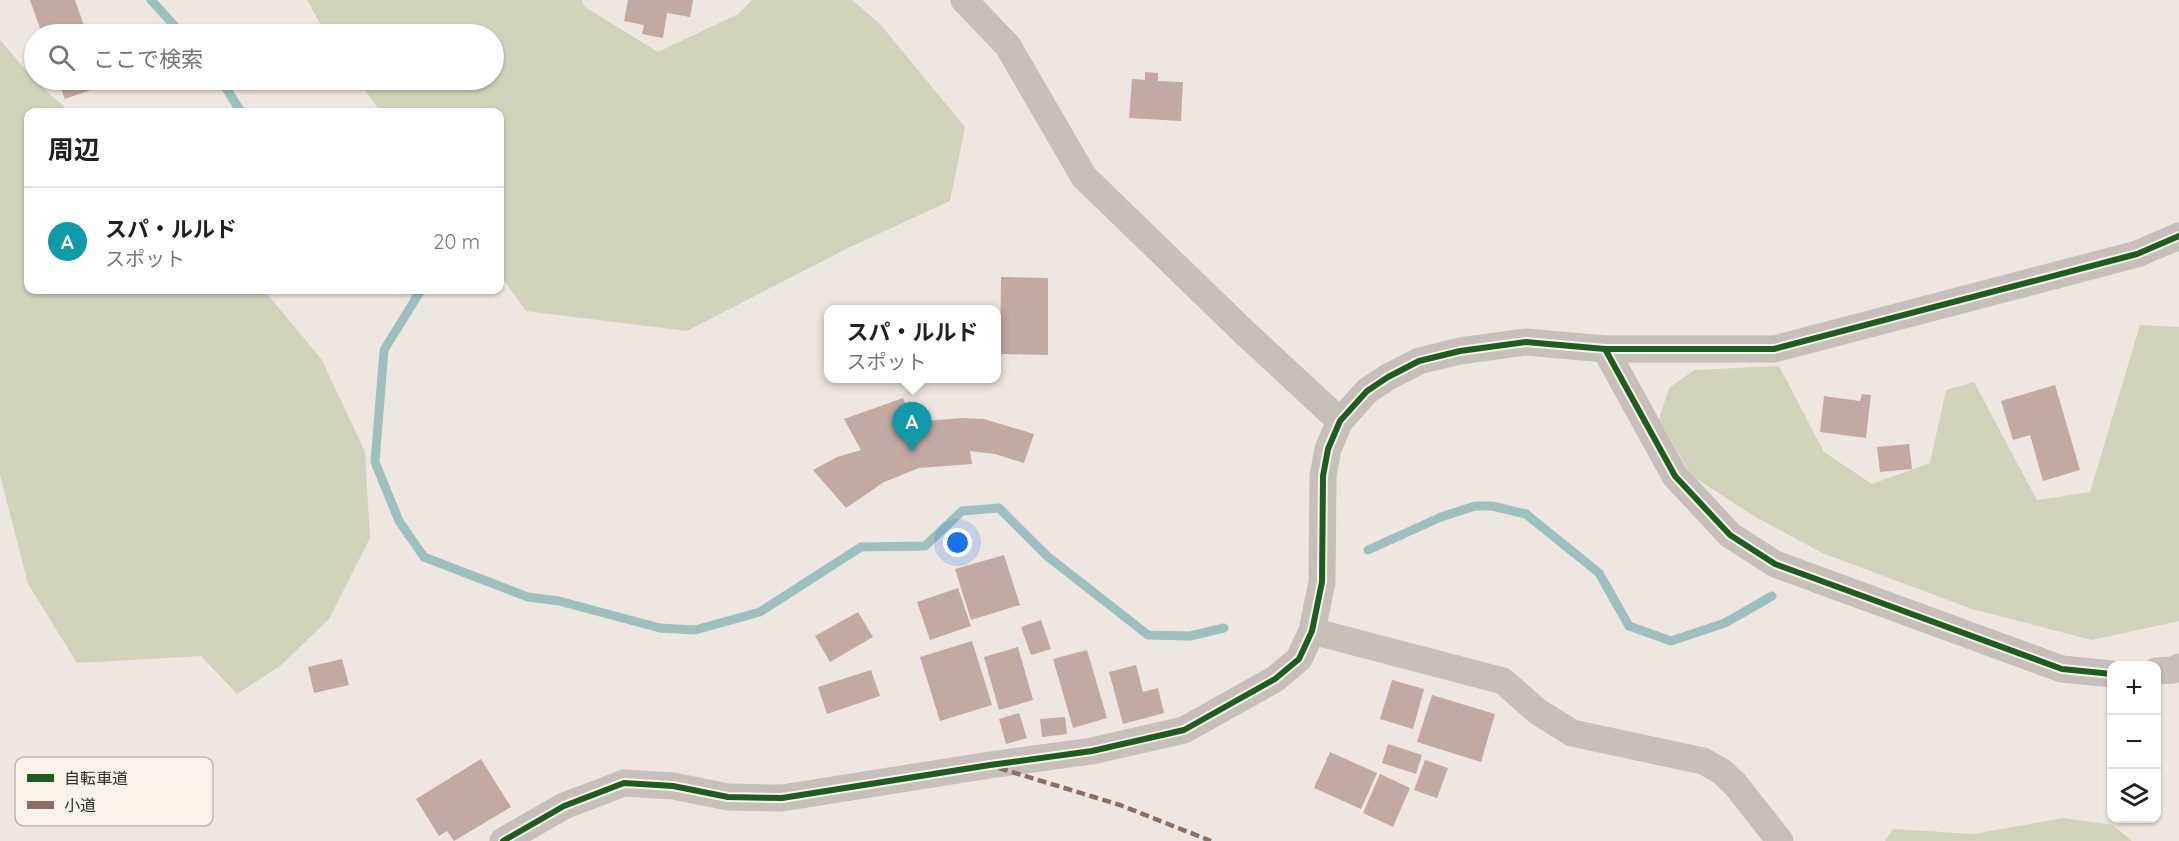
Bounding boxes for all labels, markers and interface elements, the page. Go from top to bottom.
search box [24,24,504,90]
icon: search [45,41,78,74]
text: ここで検索 [93,45,203,73]
text: 周辺 [48,133,100,166]
text: スパ・ルルド [105,215,237,243]
text: A [61,229,74,254]
text: 20 m [433,229,480,254]
text: スポット [105,246,185,271]
popup [824,305,1001,383]
text: スパ・ルルド [846,318,979,346]
text: スポット [846,349,926,374]
pin: A [892,402,932,452]
your location [943,528,972,557]
map controls [2107,661,2161,823]
button: + [2107,661,2161,715]
button: − [2107,715,2161,769]
legend [15,757,213,826]
text: 自転車道 [64,768,128,788]
button: layers [2107,769,2161,823]
text: 小道 [64,795,96,815]

